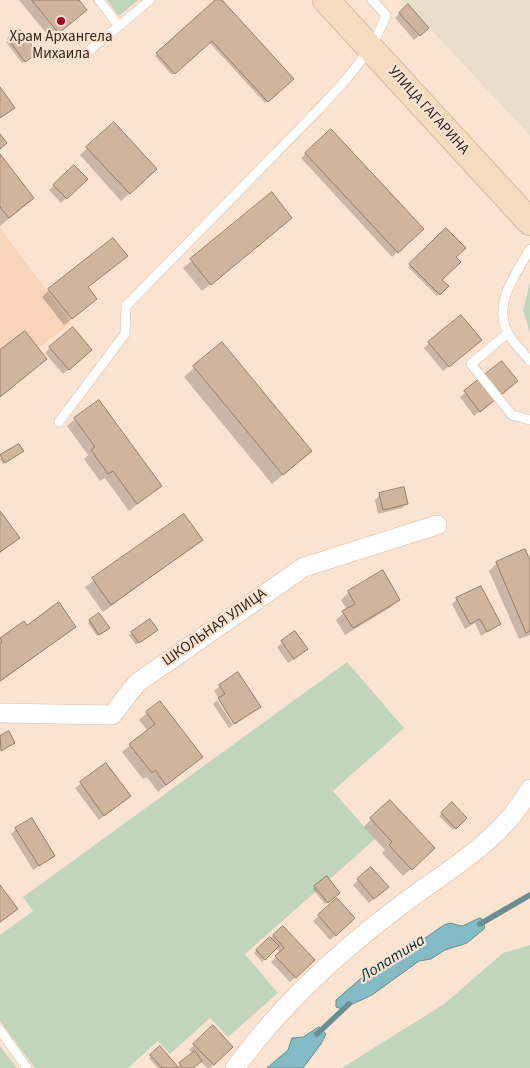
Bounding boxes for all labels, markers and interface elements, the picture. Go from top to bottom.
marker: Храм Архангела Михаила [55,15,67,27]
place label: Храм Архангела Михаила [9,29,113,64]
street label: УЛИЦА ГАГАРИНА [384,63,472,159]
street label: ШКОЛЬНАЯ УЛИЦА [159,585,271,671]
water label: Лопатина [357,931,429,987]

